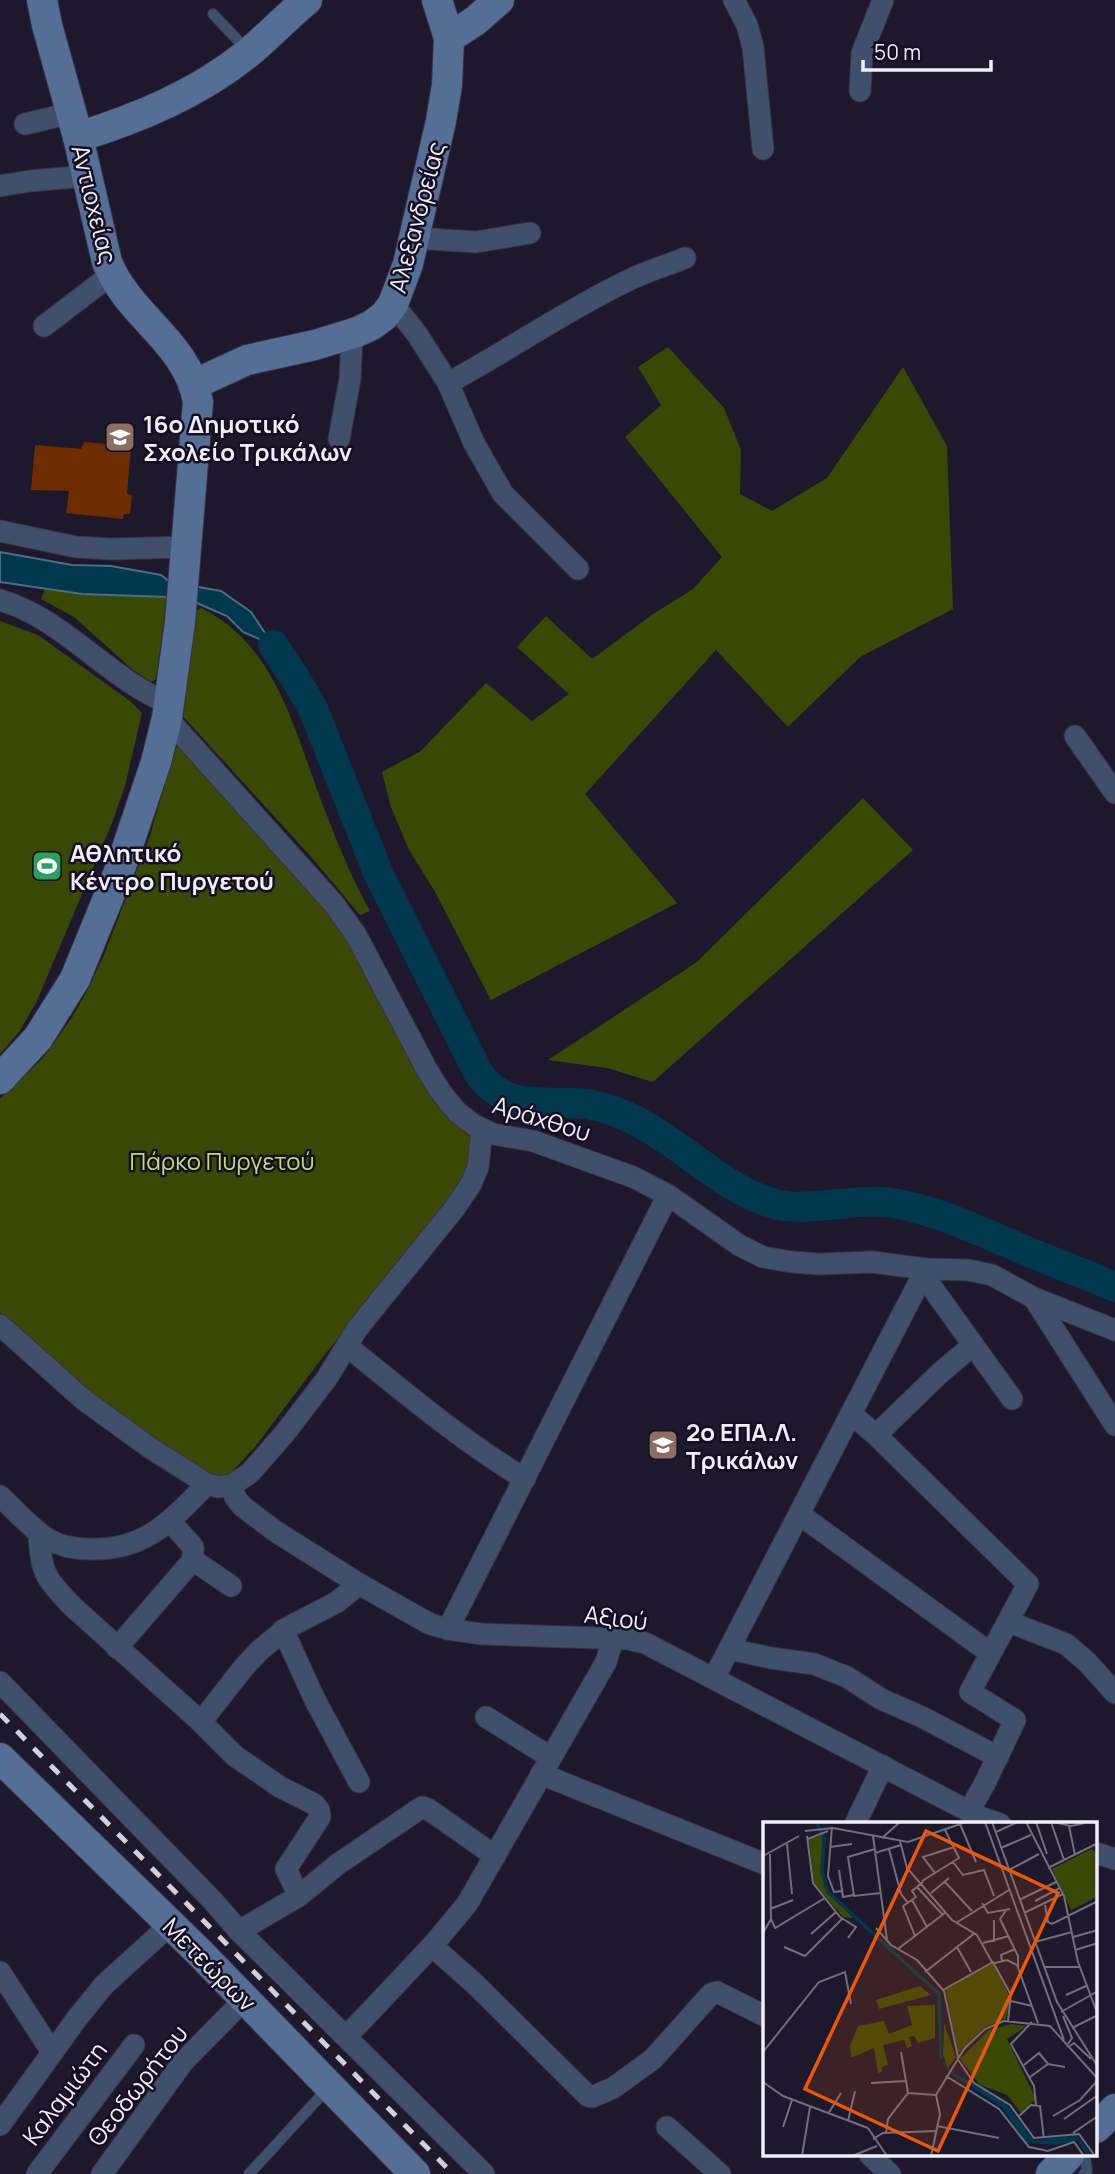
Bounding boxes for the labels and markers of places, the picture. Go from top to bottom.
place label: 16ο Δημοτικό Σχολείο Τρικάλων [143,407,352,468]
school or university icon: 16ο Δημοτικό Σχολείο Τρικάλων [103,420,137,454]
place label: Αθλητικό Κέντρο Πυργετού [70,836,274,897]
sports icon: Αθλητικό Κέντρο Πυργετού [30,849,64,883]
place label: 2ο ΕΠΑ.Λ. Τρικάλων [686,1415,798,1476]
school or university icon: 2ο ΕΠΑ.Λ. Τρικάλων [646,1428,680,1462]

